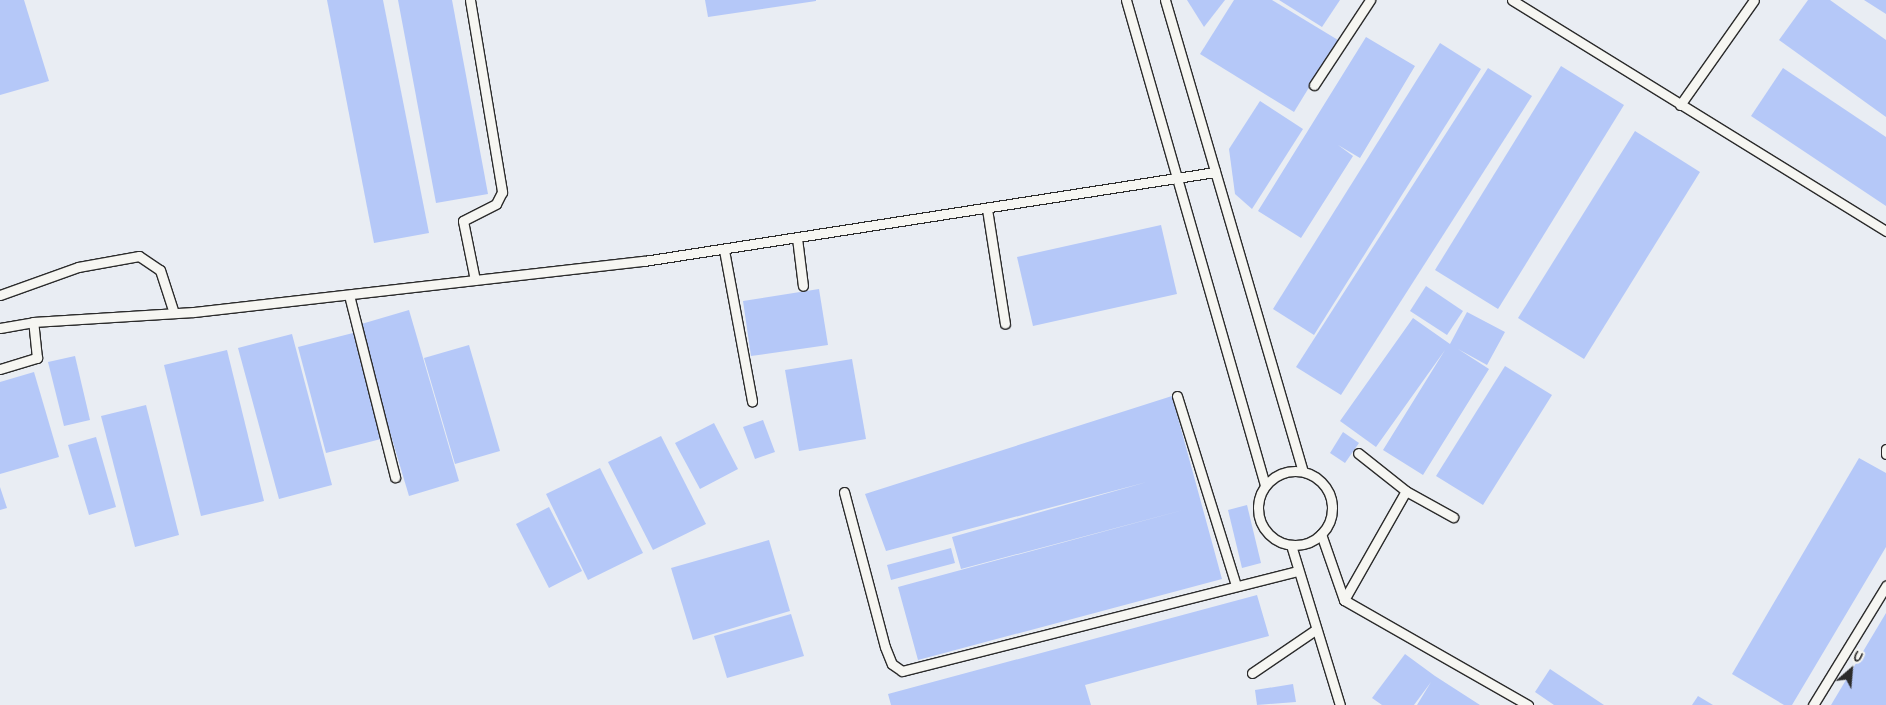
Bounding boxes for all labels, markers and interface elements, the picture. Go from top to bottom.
north arrow [1826,645,1876,695]
text: U [1850,646,1866,666]

